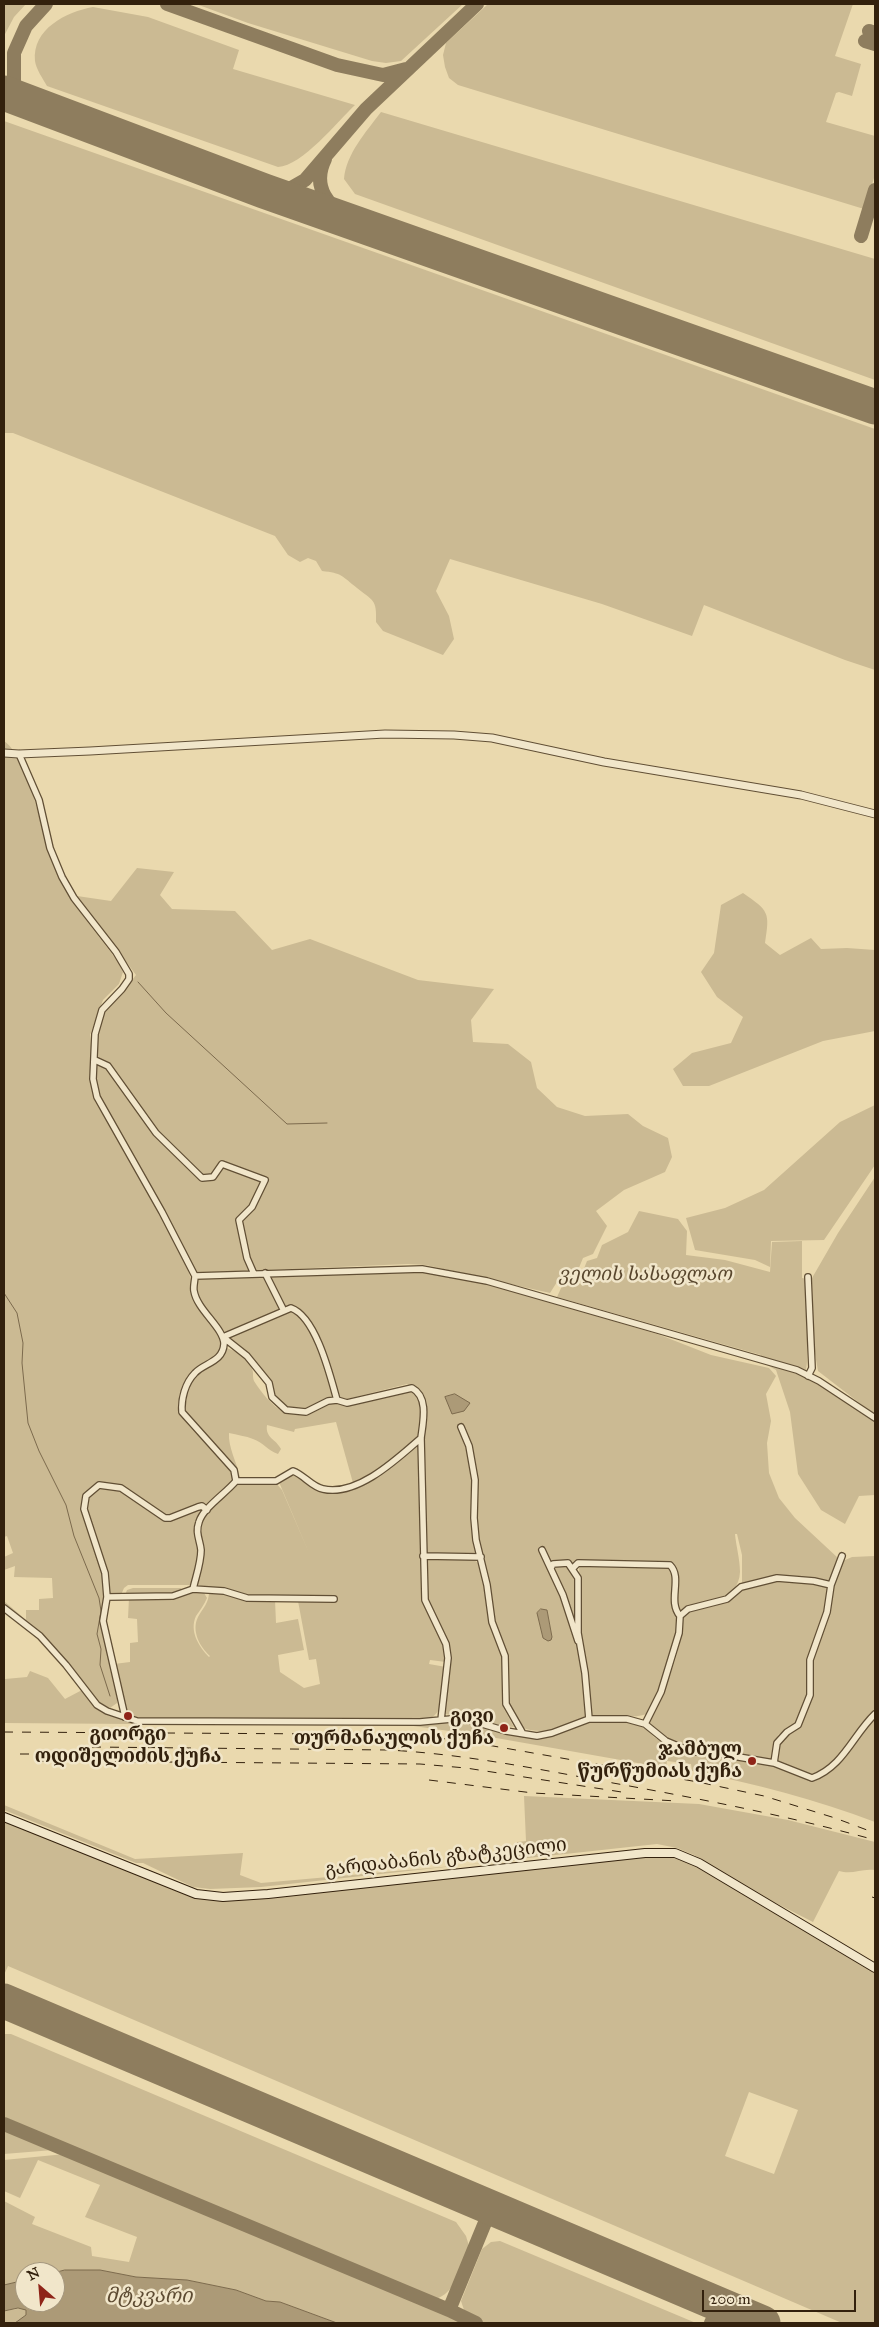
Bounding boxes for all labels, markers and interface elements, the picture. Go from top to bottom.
park label: ველის სასაფლაო [558,1264,732,1286]
place label: გივი თურმანაულის ქუჩა [294,1706,494,1750]
marker: გიორგი ოდიშელიძის ქუჩა [122,1710,134,1722]
marker: გივი თურმანაულის ქუჩა [498,1722,510,1734]
place label: გიორგი ოდიშელიძის ქუჩა [35,1724,221,1768]
place label: ჯამბულ წურწუმიას ქუჩა [578,1739,742,1783]
marker: ჯამბულ წურწუმიას ქუჩა [746,1755,758,1767]
street label: გარდაბანის გზატკეცილი [324,1834,568,1882]
north arrow [15,2262,65,2312]
text: N [24,2264,43,2284]
scale bar [704,2280,858,2312]
water label: მტკვარი [106,2285,192,2309]
text: 200 m [710,2290,751,2308]

